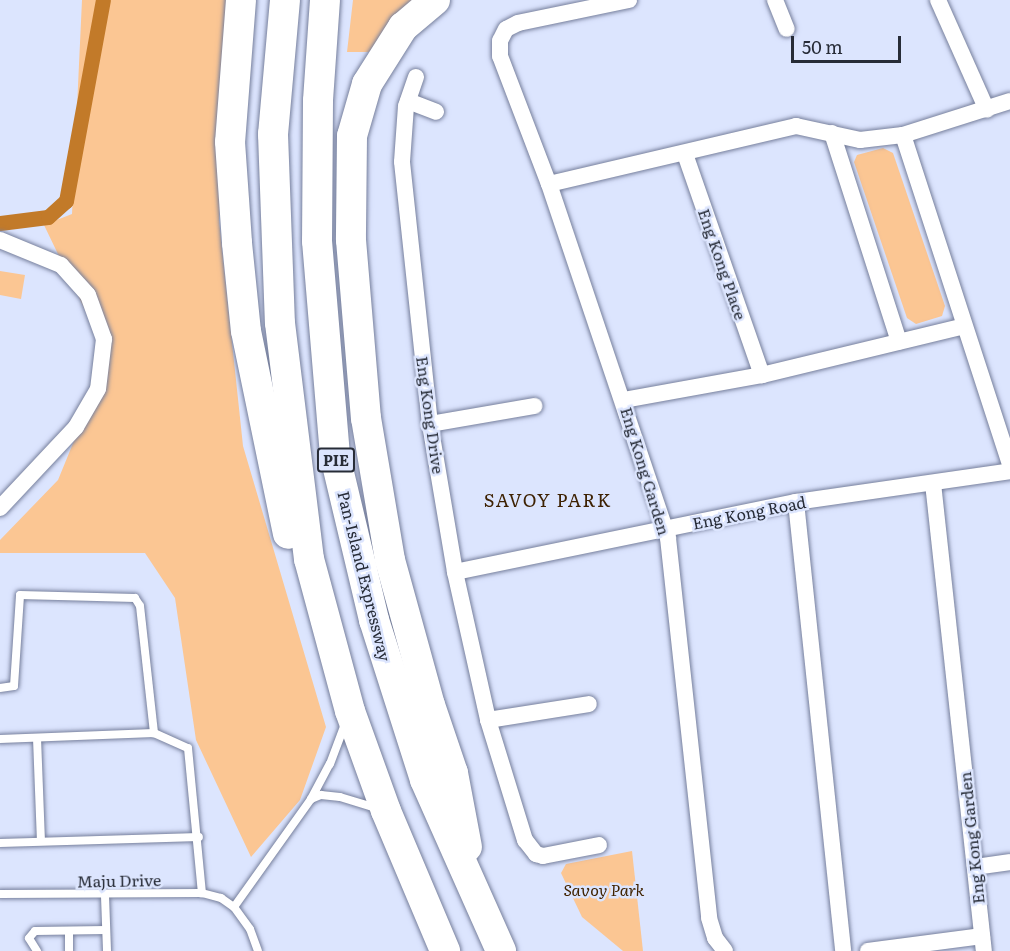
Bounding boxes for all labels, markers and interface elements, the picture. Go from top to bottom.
scale bar [794,24,904,62]
text: 50 m [802,33,843,60]
street label: Eng Kong Place [695,206,751,322]
street label: Eng Kong Drive [413,355,449,475]
street label: Eng Kong Garden [617,405,675,537]
road number: PIE [316,448,356,472]
street label: Pan-Island Expressway [335,489,395,663]
district label: SAVOY PARK [484,489,612,511]
street label: Eng Kong Road [691,492,807,532]
street label: Eng Kong Garden [955,771,987,905]
street label: Maju Drive [77,870,161,890]
park label: Savoy Park [564,879,644,899]

